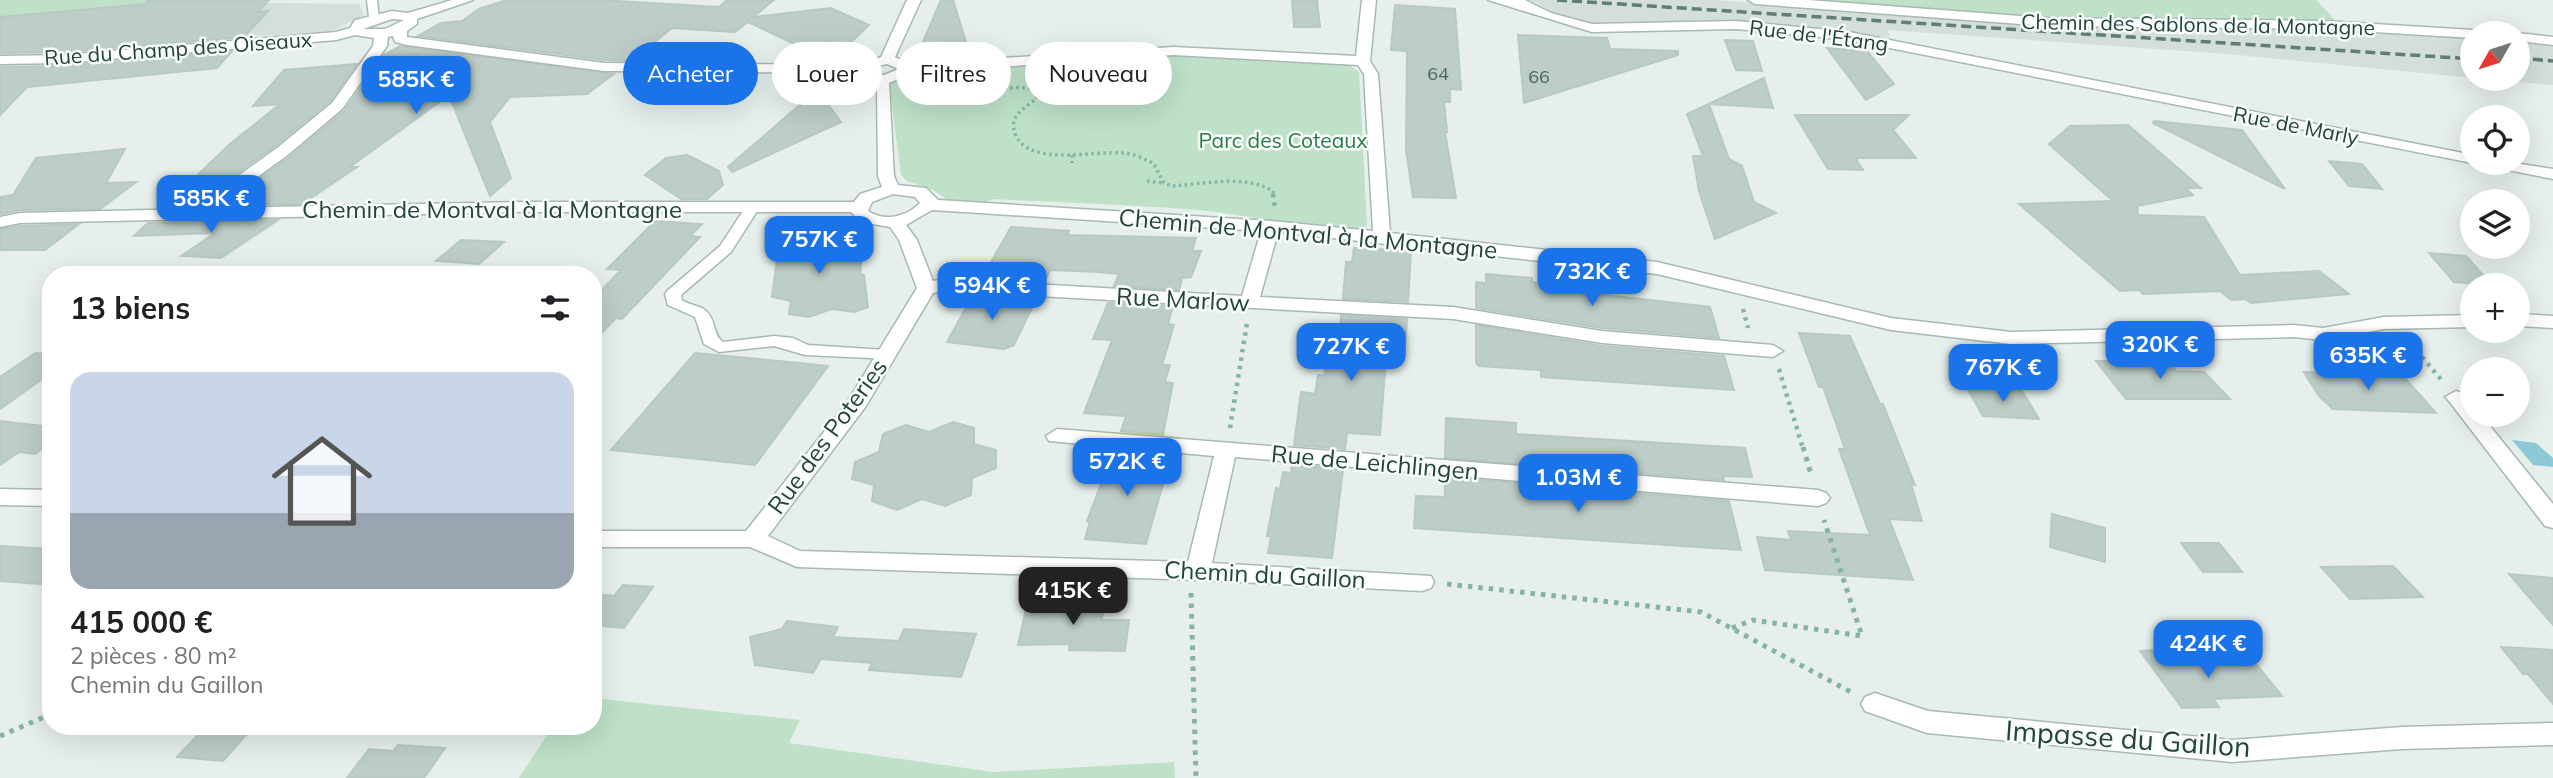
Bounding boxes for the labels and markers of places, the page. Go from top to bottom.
pin: 585K € [359,57,473,116]
pin: 585K € [154,176,268,235]
pin: 757K € [762,216,876,276]
pin: 732K € [1535,248,1649,308]
pin: 594K € [935,262,1049,322]
pin: 320K € [2103,322,2217,381]
pin: 727K € [1294,324,1408,383]
pin: 635K € [2311,332,2425,392]
pin: 767K € [1946,344,2060,404]
pin: 572K € [1070,438,1184,498]
pin: 1.03M € [1513,454,1643,514]
pin: 415K € [1016,568,1130,627]
pin: 424K € [2151,620,2265,680]

